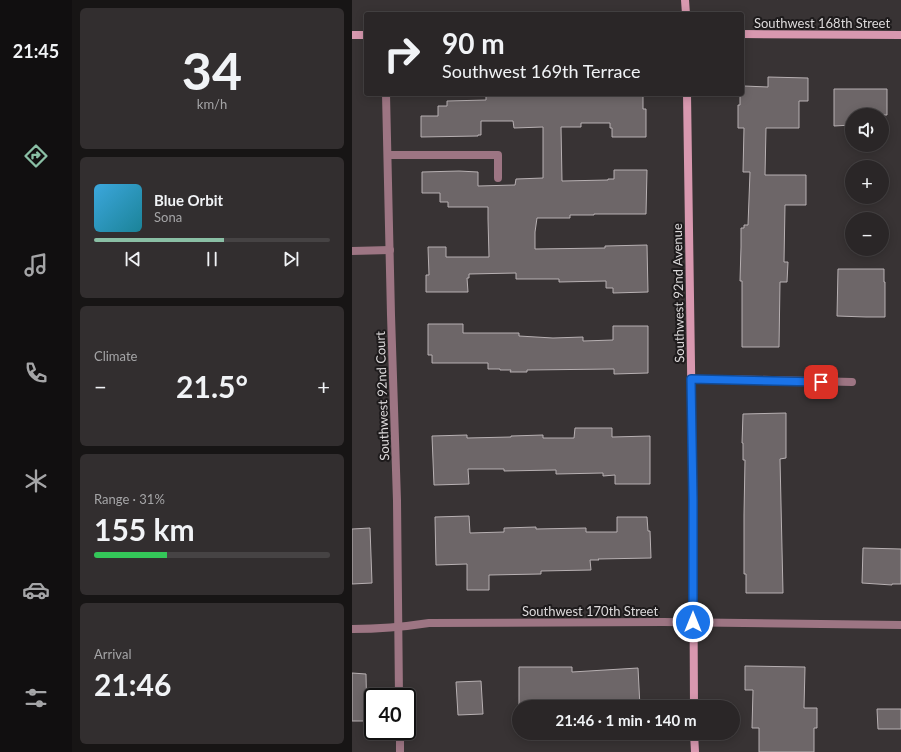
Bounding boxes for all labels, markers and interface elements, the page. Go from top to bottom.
street label: Southwest 168th Street [754,15,890,31]
text: 90 m [442,26,505,60]
icon: right [376,28,428,80]
text: 34 [182,39,242,101]
text: 21:45 [13,40,59,62]
text: Southwest 169th Terrace [442,60,640,82]
text: km/h [197,96,227,112]
map controls [845,108,889,256]
button: sound [845,108,889,152]
icon: directions [22,142,50,170]
button: + [845,160,889,204]
text: Blue Orbit [154,191,223,209]
text: Sona [154,209,182,225]
button: − [845,212,889,256]
street label: Southwest 92nd Avenue [669,223,687,363]
icon: previous [122,248,144,270]
icon: pause [201,248,223,270]
icon: next [280,248,302,270]
icon: music [22,251,50,279]
street label: Southwest 92nd Court [372,331,392,461]
text: Climate [94,348,137,364]
icon: phone [22,359,50,387]
pin [804,365,838,399]
text: 21.5° [176,368,248,404]
icon: arrive [810,371,832,393]
text: − [94,373,107,400]
text: + [317,373,330,400]
icon: climate [22,467,50,495]
text: Range · 31% [94,491,165,507]
text: 155 km [94,511,195,547]
icon: car [22,576,50,604]
position arrow [672,601,714,643]
street label: Southwest 170th Street [522,603,658,619]
text: Arrival [94,646,131,662]
text: 21:46 [94,666,171,702]
icon: filters [22,684,50,712]
speed limit sign: 40 [364,688,416,740]
text: 21:46 · 1 min · 140 m [556,711,696,729]

